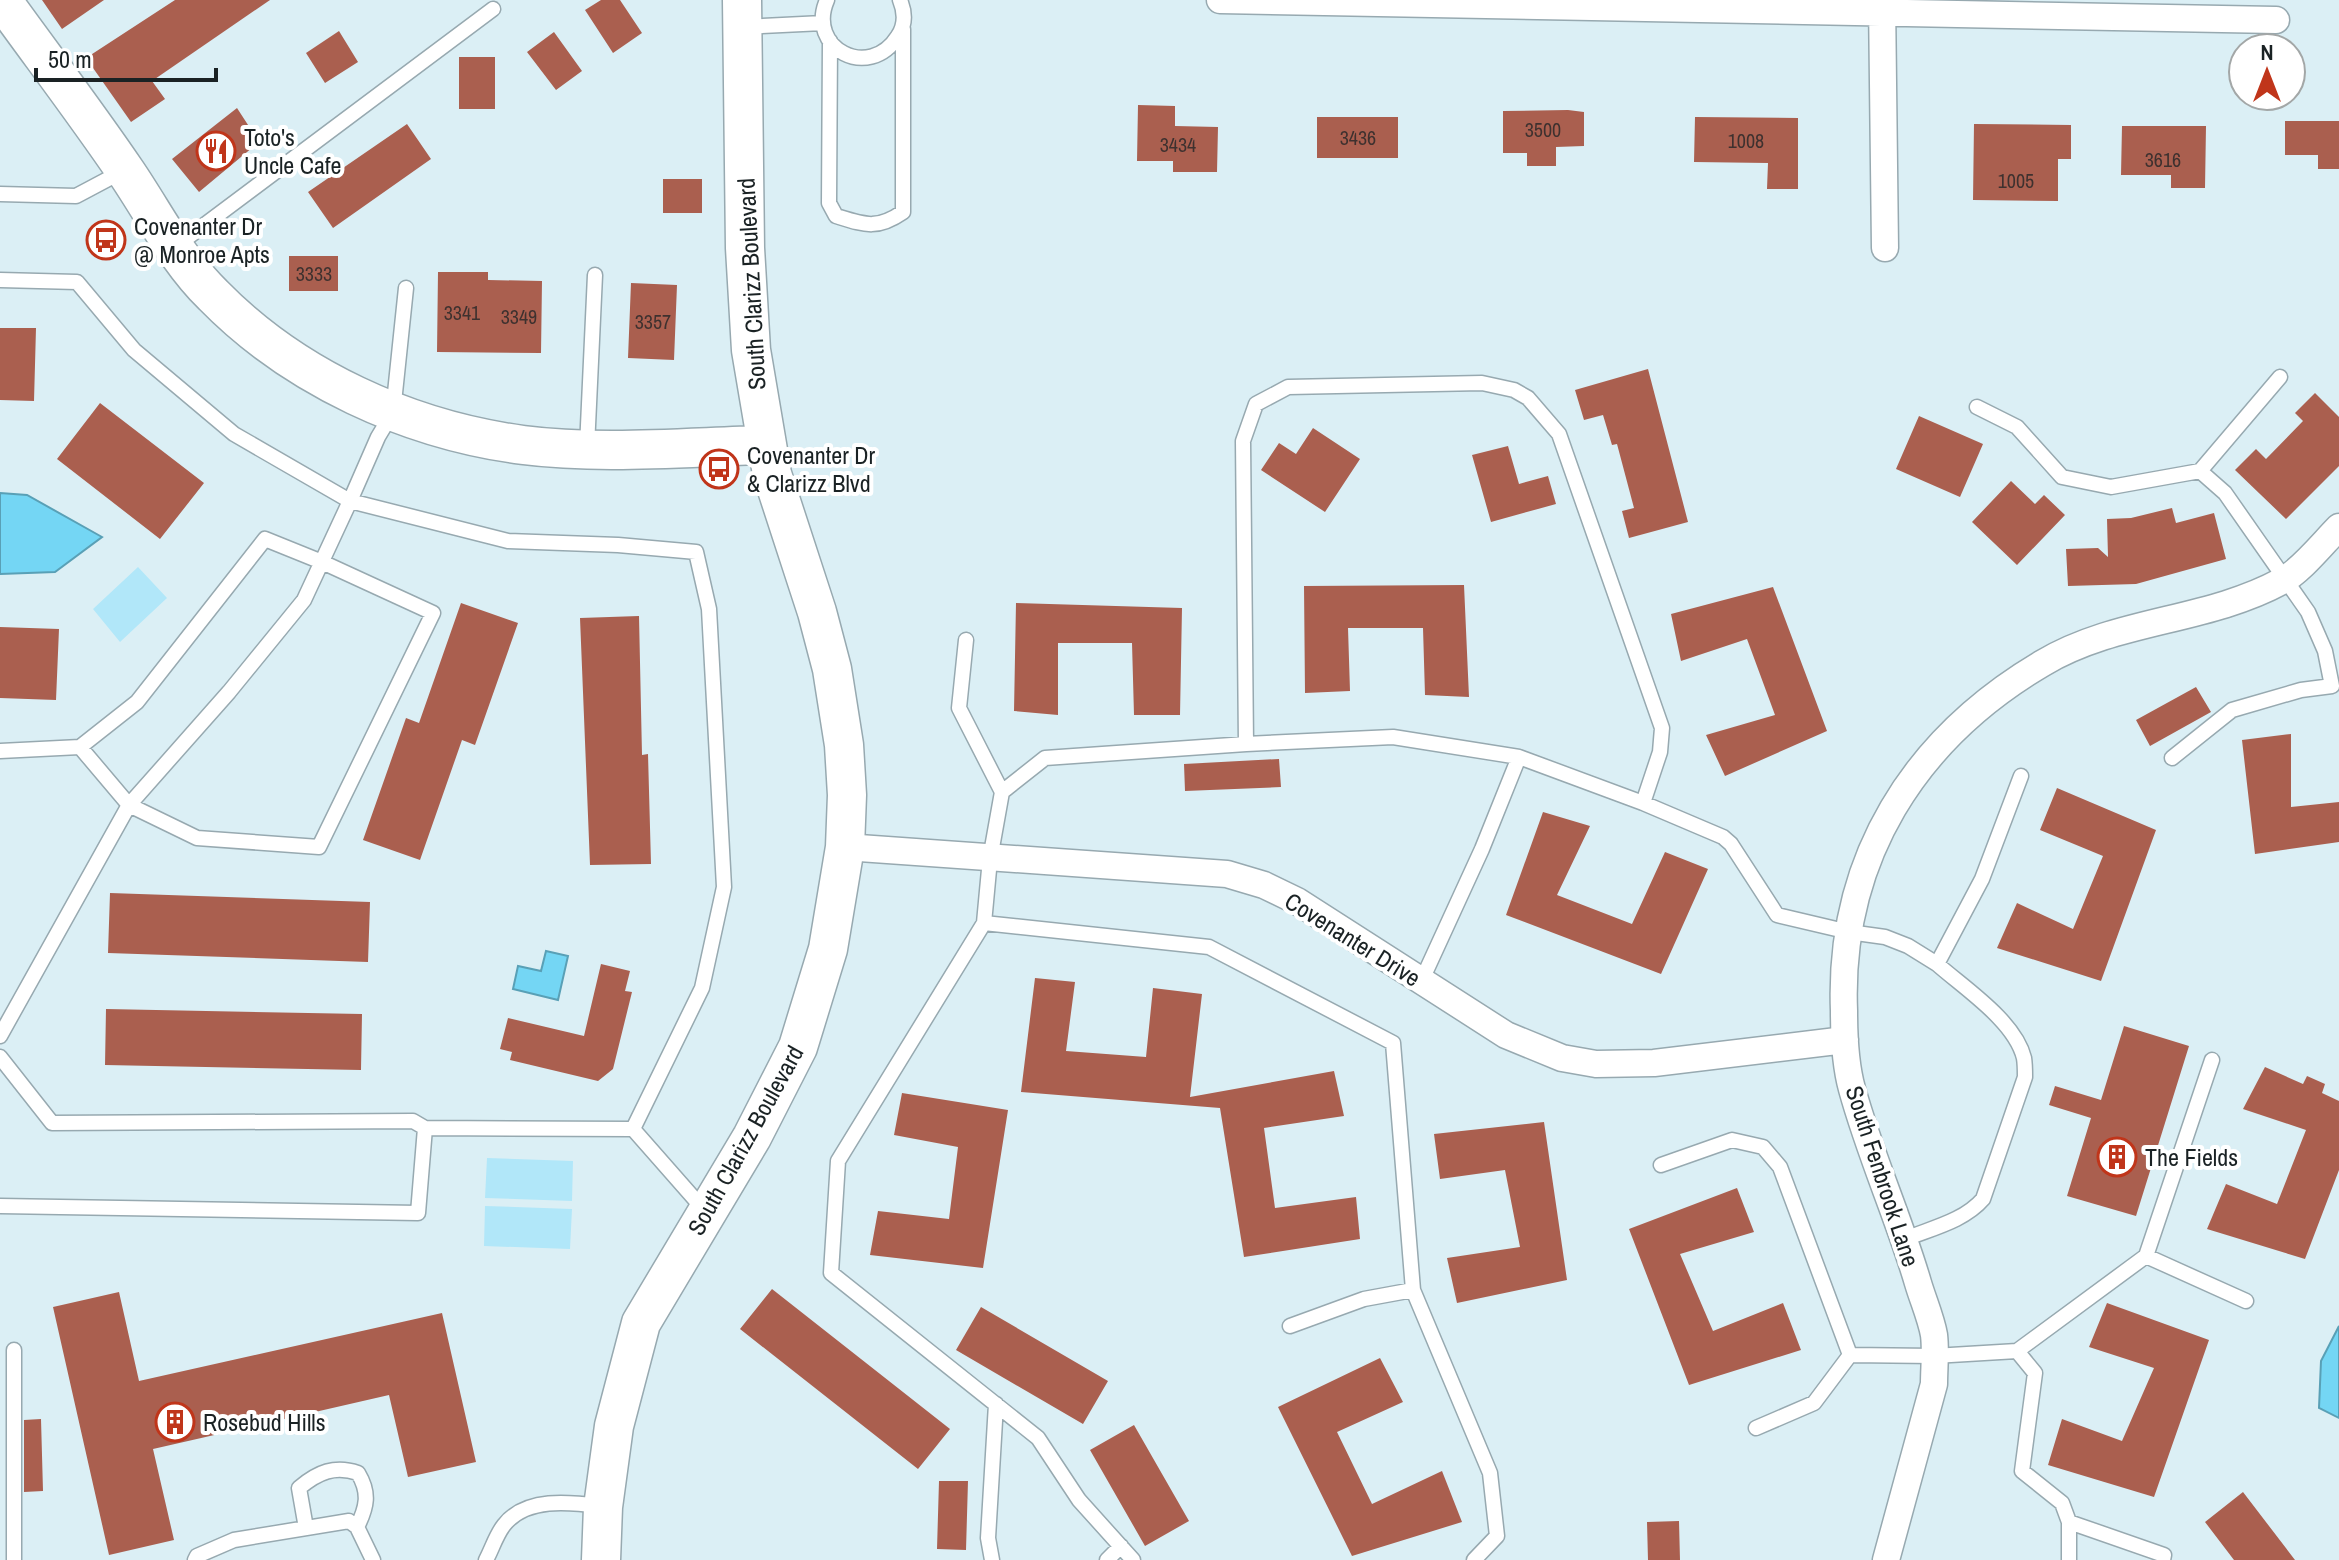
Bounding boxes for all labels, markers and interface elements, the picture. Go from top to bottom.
scale bar [36,32,216,82]
north arrow [2227,32,2307,112]
text: N [2260,37,2274,67]
text: 50 m [48,43,92,75]
house number: 3500 [1525,116,1561,143]
place label: Toto's Uncle Cafe [244,121,341,181]
house number: 3436 [1340,124,1376,151]
house number: 1008 [1728,127,1764,154]
restaurant icon: Toto's Uncle Cafe [195,130,237,172]
house number: 3434 [1160,131,1196,158]
house number: 3616 [2145,146,2181,173]
house number: 1005 [1998,167,2034,194]
street label: South Clarizz Boulevard [729,177,773,391]
place label: Covenanter Dr @ Monroe Apts [134,210,270,270]
bus stop icon: Covenanter Dr @ Monroe Apts [85,219,127,261]
house number: 3333 [296,260,332,287]
house number: 3341 [444,299,480,326]
house number: 3349 [501,303,537,330]
house number: 3357 [635,308,671,335]
place label: Covenanter Dr & Clarizz Blvd [747,439,875,499]
bus stop icon: Covenanter Dr & Clarizz Blvd [698,448,740,490]
street label: Covenanter Drive [1279,885,1427,993]
street label: South Clarizz Boulevard [680,1039,810,1241]
street label: South Fenbrook Lane [1839,1082,1927,1270]
building icon: The Fields [2096,1136,2138,1178]
place label: The Fields [2145,1141,2238,1173]
building icon: Rosebud Hills [154,1401,196,1443]
place label: Rosebud Hills [203,1406,326,1438]

